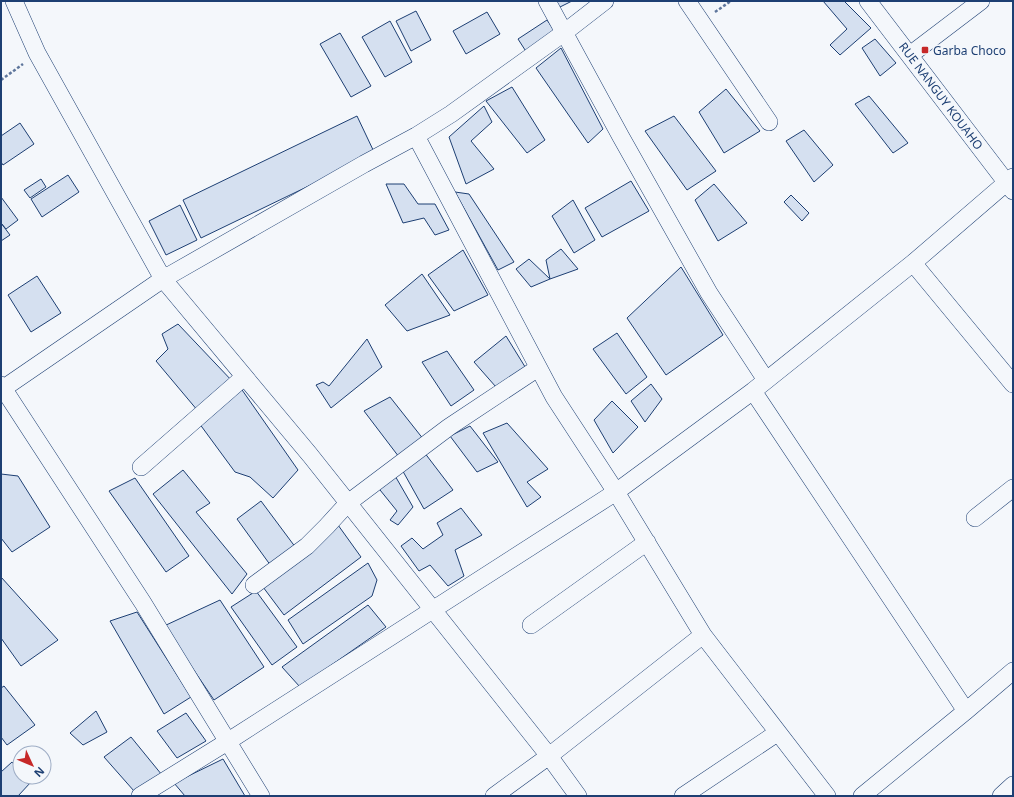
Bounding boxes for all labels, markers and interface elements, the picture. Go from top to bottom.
street label: RUE NANGUY KOUAHO [895,39,987,153]
place label: Garba Choco [933,42,1006,59]
marker: Garba Choco [920,45,930,55]
north arrow [12,745,52,785]
text: N [31,764,48,781]

